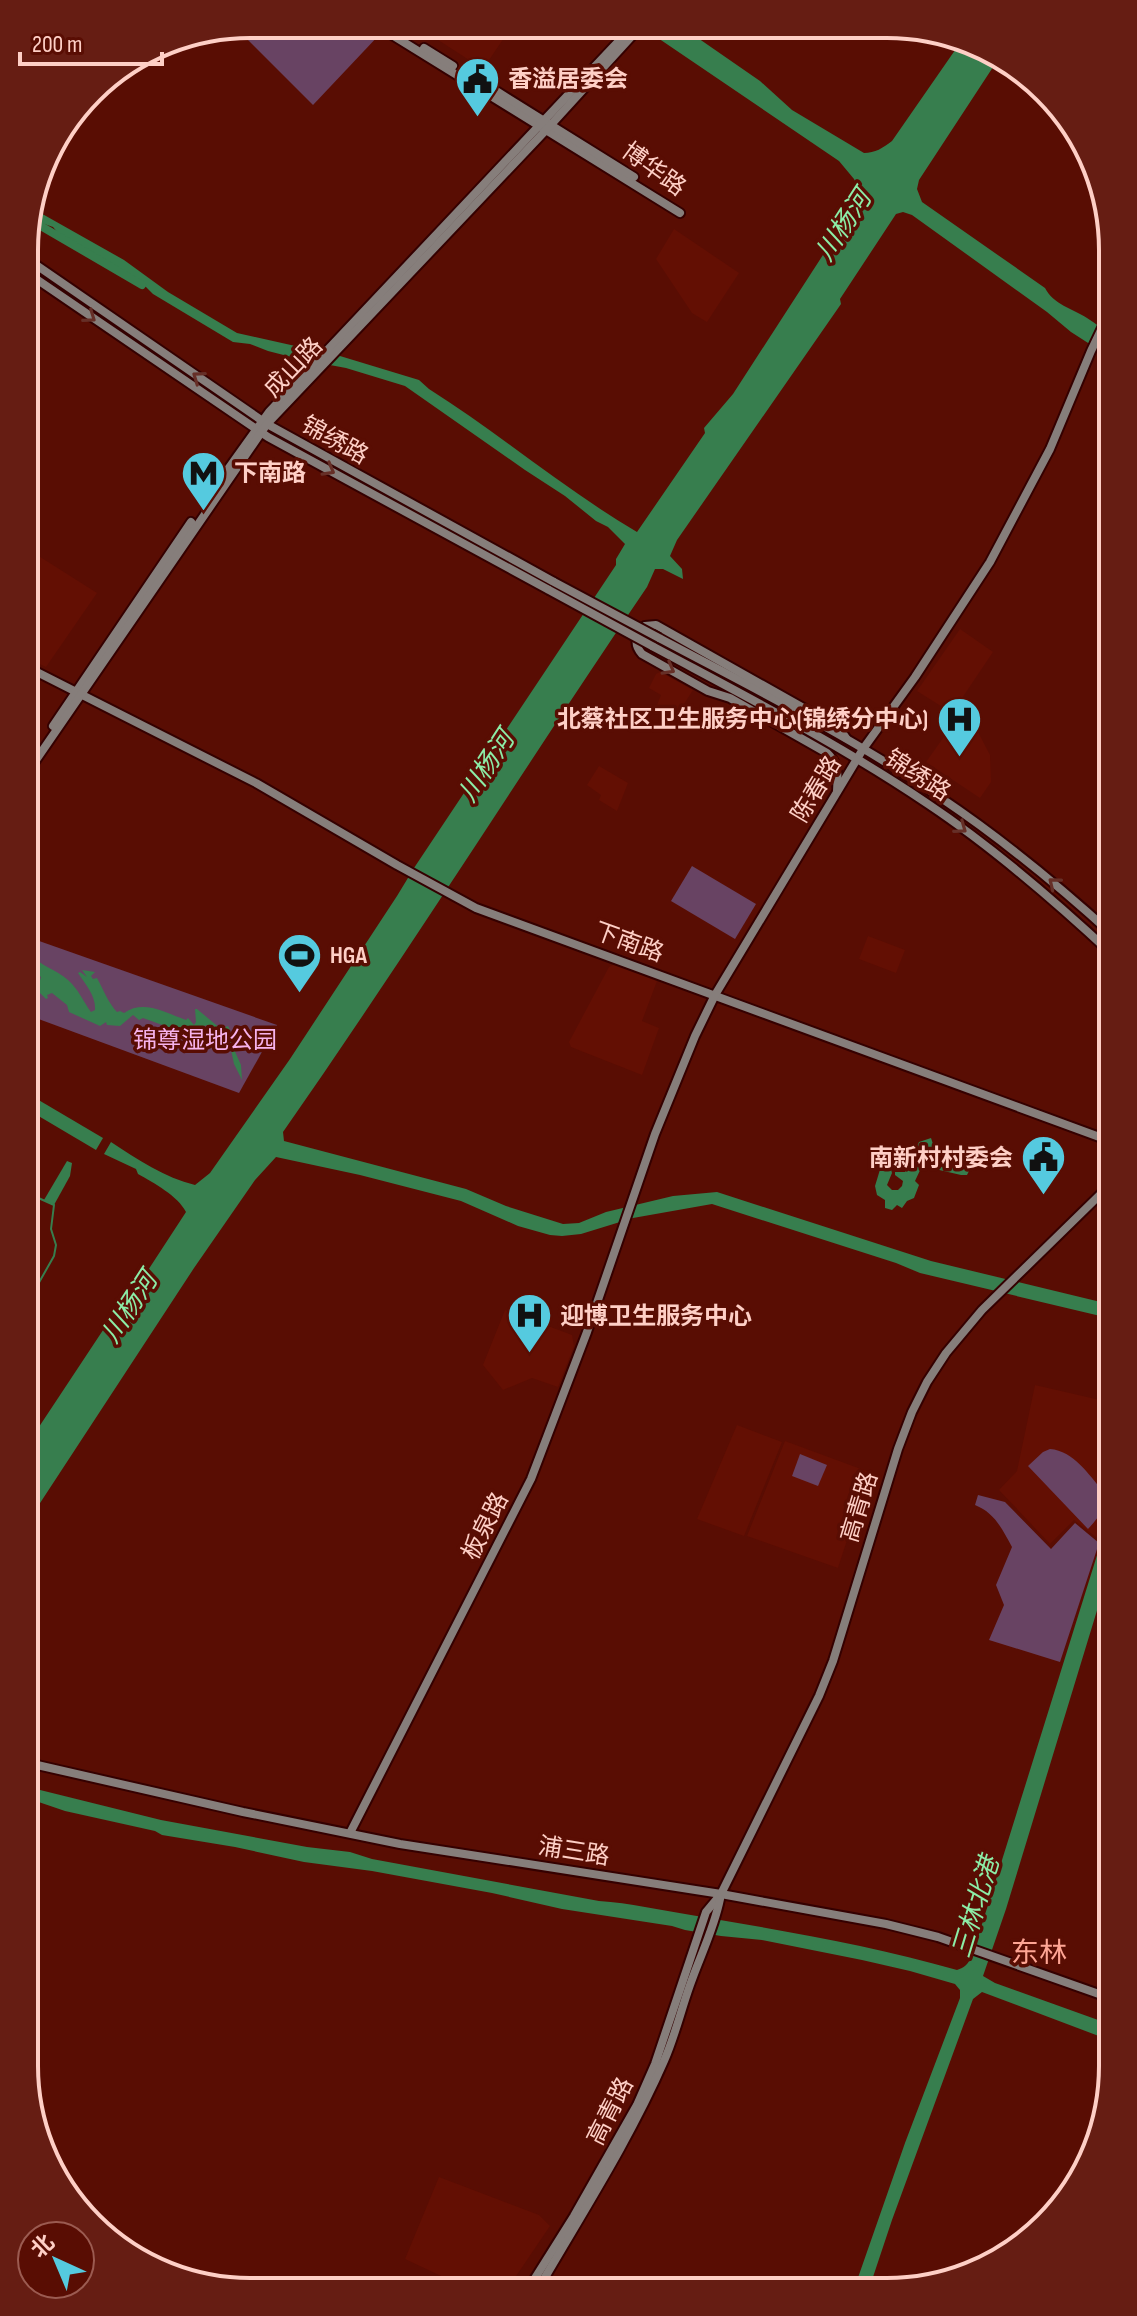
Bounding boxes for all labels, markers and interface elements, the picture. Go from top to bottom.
scale bar [20,16,162,66]
text: 200 m [32,30,83,59]
public building icon: 香溢居委会 [453,55,501,118]
place label: 香溢居委会 [508,65,628,94]
street label: 博华路 [616,137,691,202]
water label: 川杨河 [810,180,881,267]
one-way arrow [81,307,95,322]
street label: 成山路 [258,331,329,403]
one-way arrow [192,372,206,387]
street label: 锦绣路 [296,410,373,471]
metro station icon: 下南路 [179,449,227,512]
place label: 下南路 [234,459,306,488]
one-way arrow [320,461,335,476]
one-way arrow [660,660,675,675]
hospital icon: 北蔡社区卫生服务中心(锦绣分中心) [935,695,983,758]
place label: 北蔡社区卫生服务中心(锦绣分中心) [557,705,928,734]
water label: 川杨河 [453,721,524,808]
street label: 锦绣路 [880,744,956,807]
street label: 陈春路 [785,751,847,828]
one-way arrow [952,818,966,832]
one-way arrow [1049,879,1064,893]
street label: 下南路 [590,917,668,968]
sports icon: HGA [275,931,323,994]
place label: HGA [330,941,367,970]
park label: 锦尊湿地公园 [133,1026,277,1055]
public building icon: 南新村村委会 [1020,1134,1068,1197]
place label: 南新村村委会 [869,1144,1013,1173]
water label: 川杨河 [96,1262,167,1349]
hospital icon: 迎博卫生服务中心 [505,1292,553,1355]
place label: 迎博卫生服务中心 [560,1302,752,1331]
street label: 高青路 [835,1468,884,1546]
street label: 板泉路 [456,1488,515,1565]
street label: 浦三路 [536,1832,612,1871]
water label: 三林北港 [946,1849,1008,1962]
district label: 东林 [1011,1937,1067,1970]
street label: 高青路 [581,2073,640,2150]
north arrow [16,2220,96,2300]
text: 北 [26,2229,60,2264]

